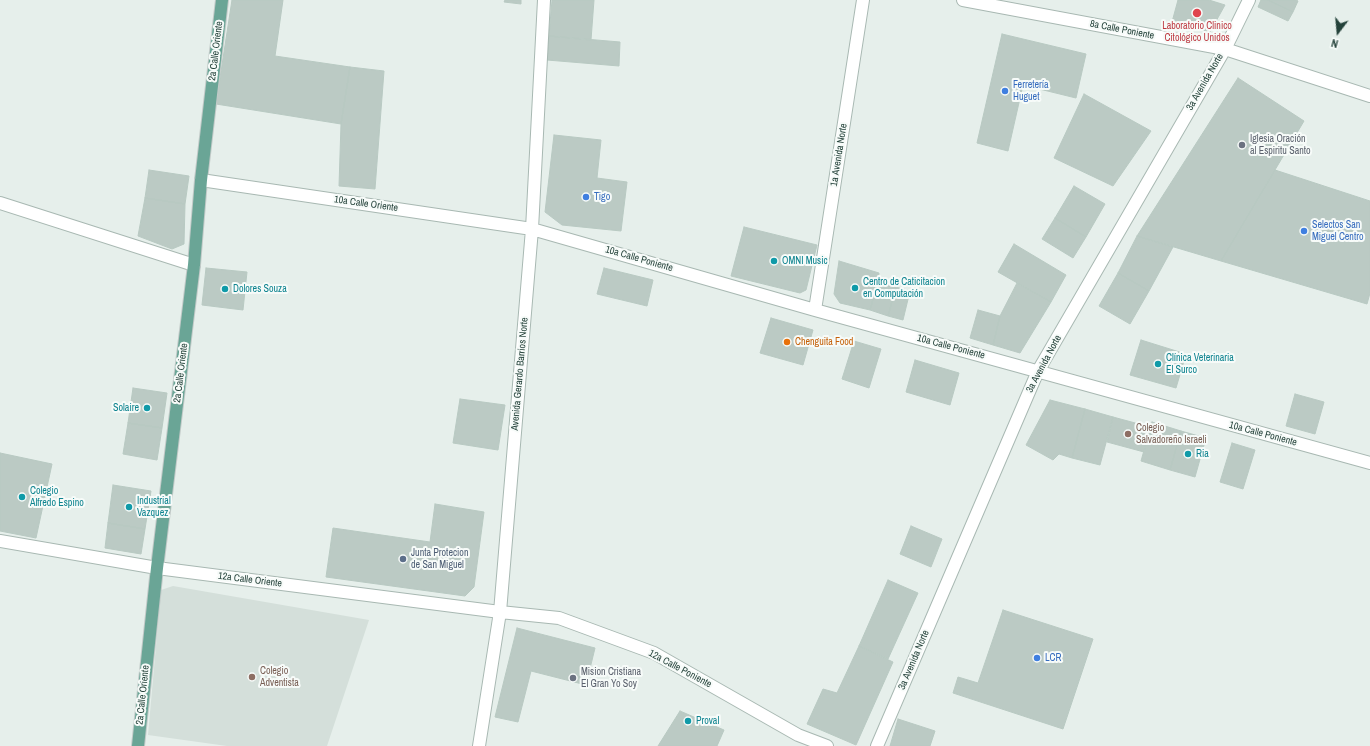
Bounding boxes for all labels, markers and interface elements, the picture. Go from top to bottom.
marker: Laboratorio Clinico Citológico Unidos [1191,7,1203,19]
north arrow [1318,12,1358,52]
street label: 8a Calle Poniente [1089,18,1155,42]
place label: Laboratorio Clinico Citológico Unidos [1162,20,1232,44]
street label: 2a Calle Oriente [206,21,226,81]
text: N [1330,36,1340,51]
street label: 3a Avenida Norte [1184,51,1226,113]
place label: Ferretería Huguet [1013,79,1049,102]
marker: Ferretería Huguet [1000,86,1010,96]
street label: 1a Avenida Norte [828,123,850,187]
place label: Iglesia Oración al Espiritu Santo [1250,133,1311,156]
marker: Iglesia Oración al Espiritu Santo [1237,140,1247,150]
place label: Tigo [594,191,610,203]
marker: Tigo [581,192,591,202]
street label: 10a Calle Oriente [333,194,399,214]
place label: Selectos San Miguel Centro [1312,219,1363,242]
marker: Selectos San Miguel Centro [1299,226,1309,236]
street label: 10a Calle Poniente [604,244,674,274]
place label: OMNI Music [782,255,828,267]
marker: OMNI Music [769,256,779,266]
place label: Centro de Caticitacion en Computación [863,276,945,300]
place label: Dolores Souza [233,283,287,295]
marker: Centro de Caticitacion en Computación [850,283,860,293]
marker: Dolores Souza [220,284,230,294]
street label: Avenida Gerardo Barrios Norte [509,317,531,431]
street label: 10a Calle Poniente [916,332,986,362]
street label: 3a Avenida Norte [1024,333,1064,395]
place label: Chenguita Food [795,336,853,348]
marker: Chenguita Food [782,337,792,347]
street label: 2a Calle Oriente [171,343,191,403]
place label: Clínica Veterinaria El Surco [1166,352,1234,376]
marker: Clínica Veterinaria El Surco [1153,359,1163,369]
place label: Solaire [113,402,139,414]
marker: Solaire [142,403,152,413]
street label: 10a Calle Poniente [1228,419,1298,449]
place label: Colegio Salvadoreño Israeli [1136,422,1207,446]
marker: Colegio Salvadoreño Israeli [1123,429,1133,439]
place label: Ria [1196,448,1209,460]
marker: Ria [1183,449,1193,459]
place label: Colegio Alfredo Espino [30,485,84,508]
marker: Colegio Alfredo Espino [17,492,27,502]
place label: Industrial Vazquez [137,495,171,518]
marker: Industrial Vazquez [124,502,134,512]
place label: Junta Protecion de San Miguel [411,547,468,570]
marker: Junta Protecion de San Miguel [398,554,408,564]
street label: 12a Calle Oriente [217,570,283,590]
street label: 3a Avenida Norte [896,628,932,692]
street label: 12a Calle Poniente [646,647,714,691]
place label: LCR [1045,652,1061,664]
marker: LCR [1032,653,1042,663]
street label: 2a Calle Oriente [134,665,152,725]
place label: Colegio Adventista [260,665,299,688]
place label: Mision Cristiana El Gran Yo Soy [581,666,641,690]
marker: Colegio Adventista [247,672,257,682]
marker: Mision Cristiana El Gran Yo Soy [568,673,578,683]
place label: Proval [696,715,719,727]
marker: Proval [683,716,693,726]

